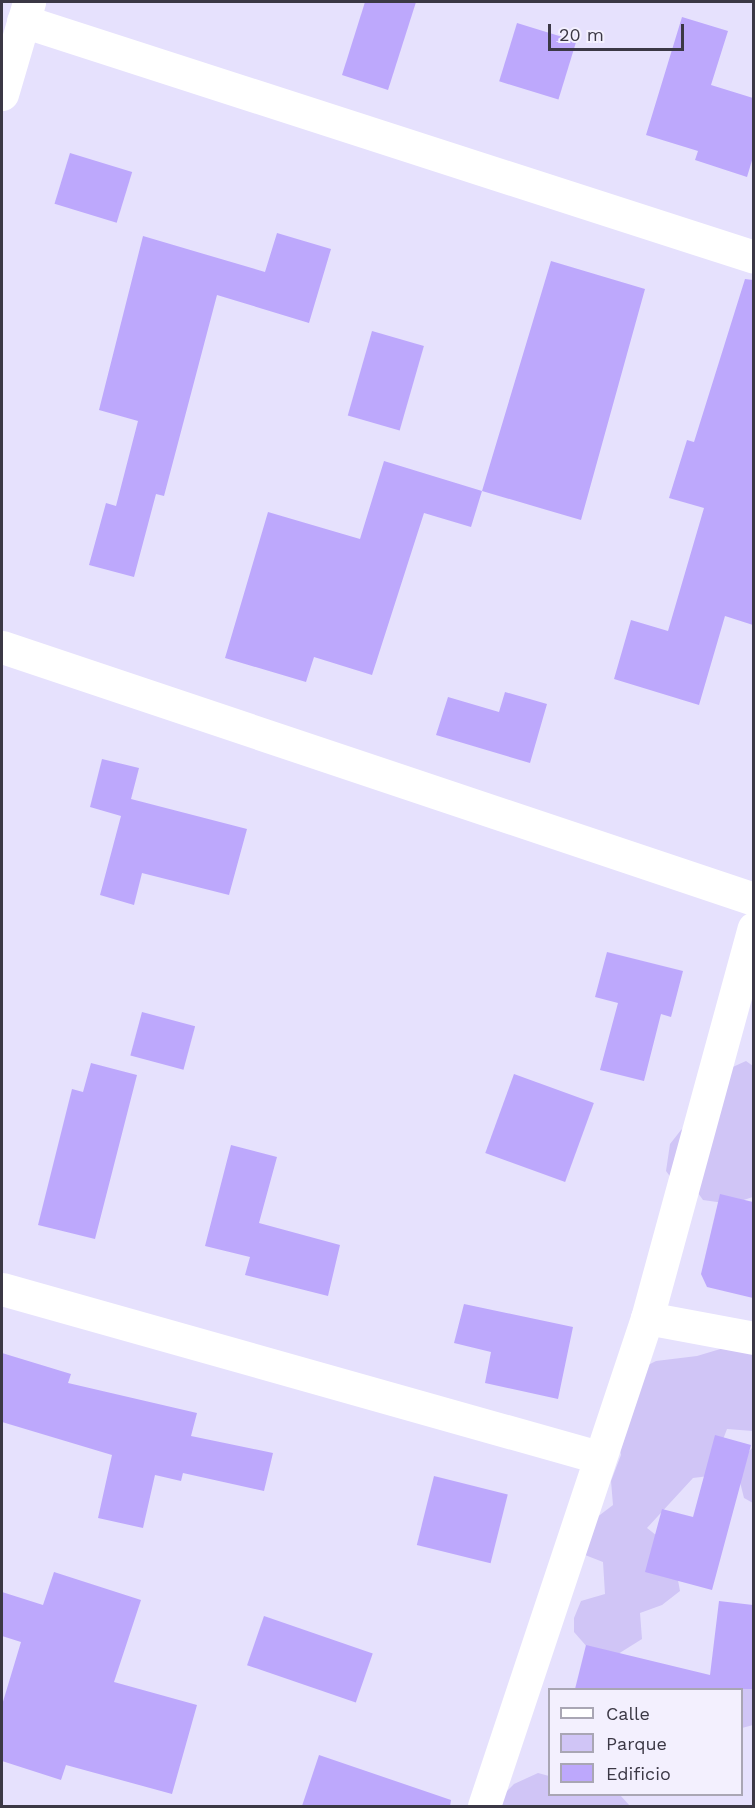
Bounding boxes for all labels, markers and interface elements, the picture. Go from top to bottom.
scale bar [551,12,688,50]
text: 20 m [559,24,604,45]
legend [548,1688,743,1796]
text: Calle [606,1703,650,1724]
text: Parque [606,1733,667,1754]
text: Edificio [606,1763,671,1784]

